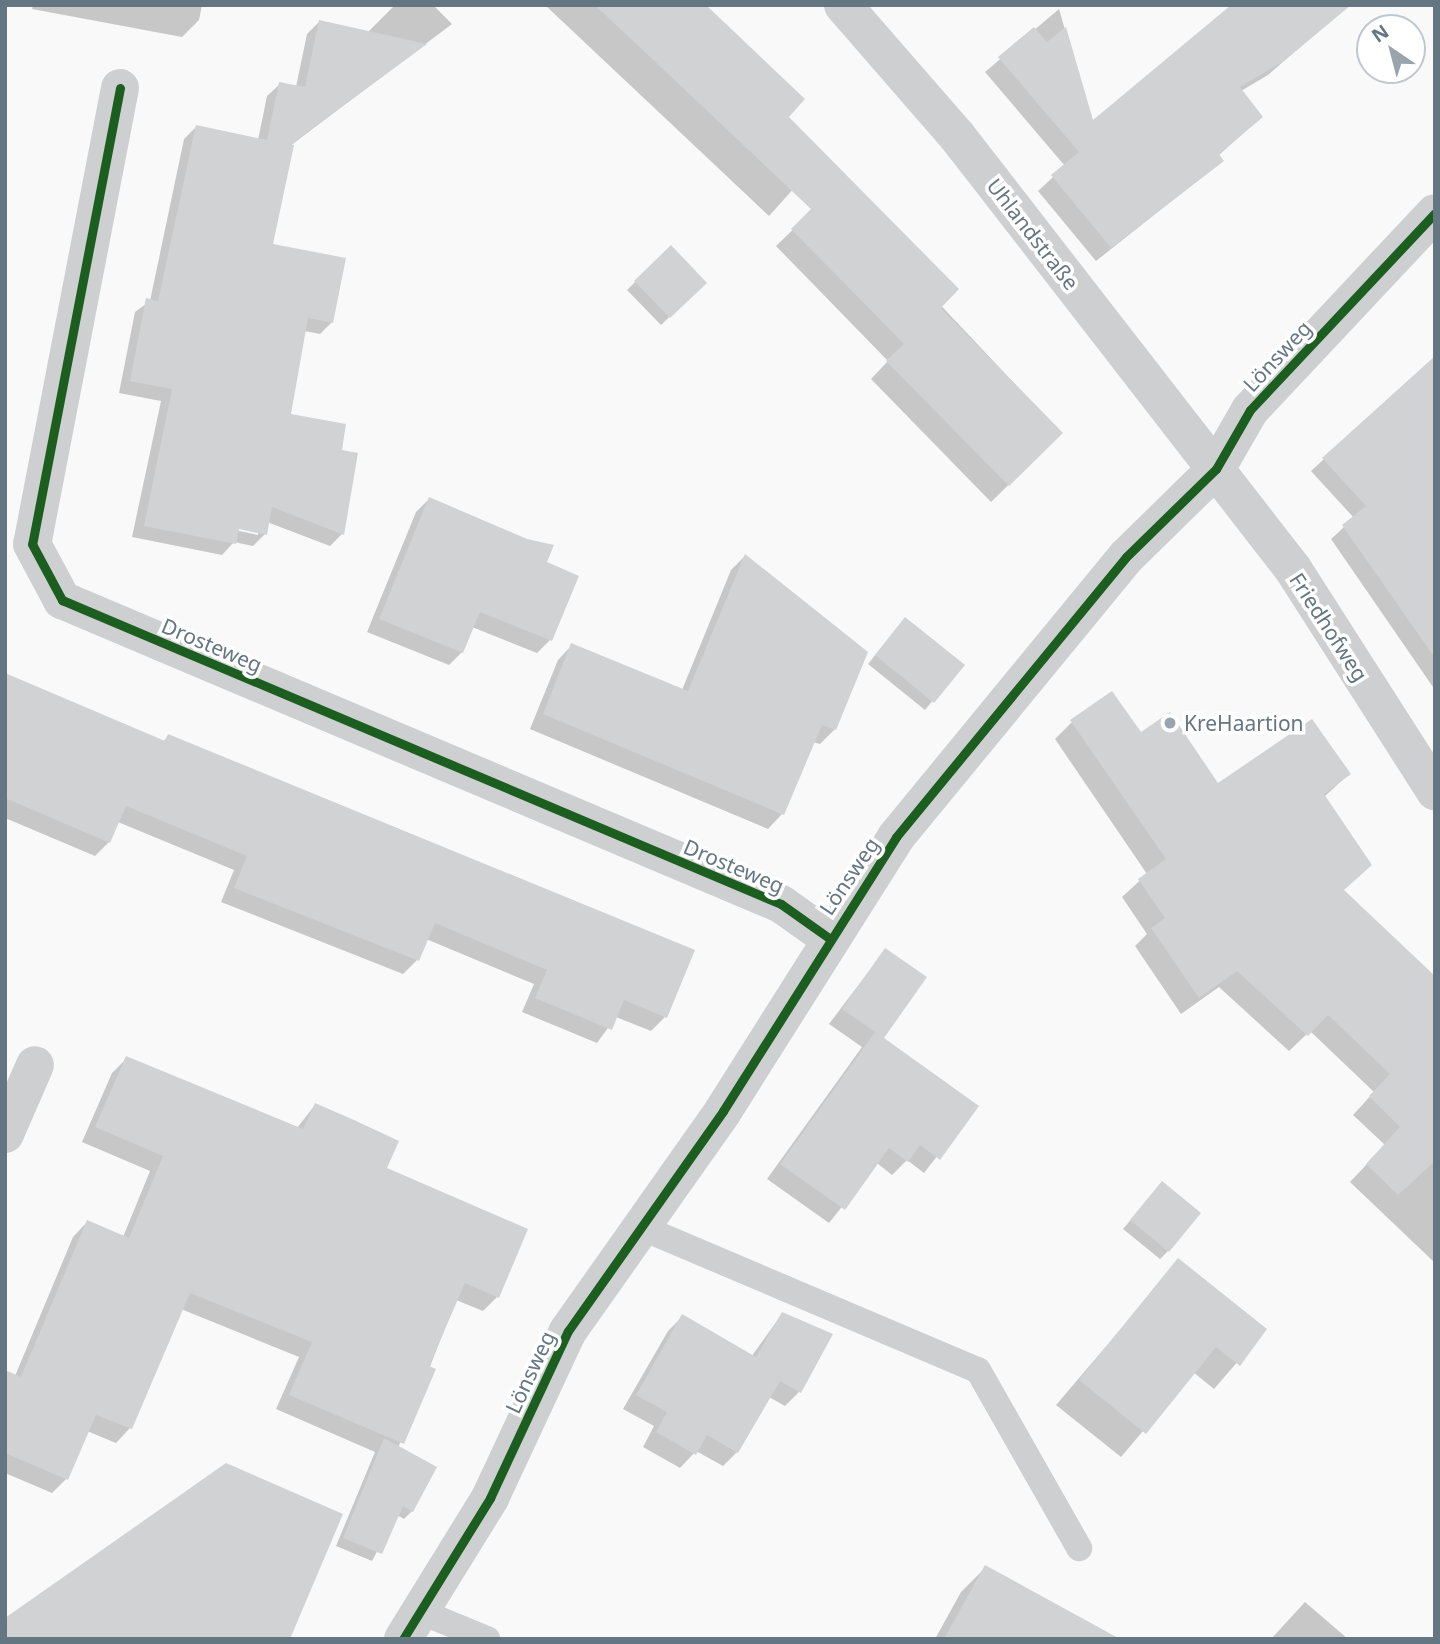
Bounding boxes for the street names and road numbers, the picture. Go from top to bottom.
street label: Uhlandstraße [982,173,1084,295]
street label: Lönsweg [1238,315,1316,397]
street label: Friedhofweg [1285,568,1373,686]
street label: Drosteweg [158,613,266,677]
street label: Lönsweg [814,832,884,920]
street label: Drosteweg [680,834,788,898]
street label: Lönsweg [500,1327,560,1417]

